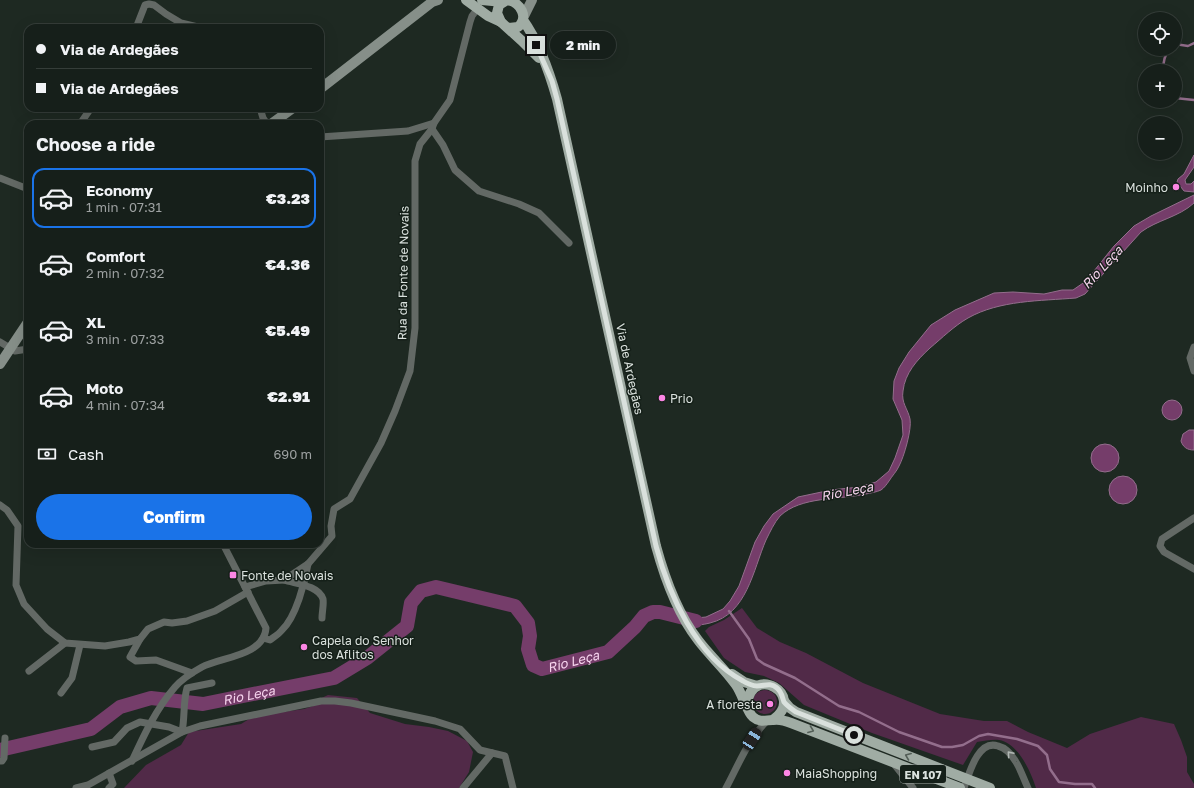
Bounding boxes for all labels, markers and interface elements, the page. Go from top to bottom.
map controls [1138,12,1182,160]
button: locate [1138,12,1182,56]
callout: 2 min [550,31,616,59]
route end [527,36,545,54]
text: 2 min [566,37,600,53]
text: Via de Ardegães [60,40,179,58]
button: + [1138,64,1182,108]
text: Via de Ardegães [60,79,179,97]
button: − [1138,116,1182,160]
text: Choose a ride [36,133,155,155]
icon: car [38,180,74,216]
place label: Moinho [1125,180,1168,195]
text: Economy [86,181,153,199]
marker: Moinho [1171,182,1181,192]
text: €3.23 [266,189,310,207]
text: 1 min · 07:31 [86,199,162,215]
street label: Rua da Fonte de Novais [394,206,412,340]
water label: Rio Leça [1078,242,1126,292]
icon: car [38,246,74,282]
text: Comfort [86,247,145,265]
text: €4.36 [266,255,310,273]
text: 2 min · 07:32 [86,265,164,281]
icon: car [38,312,74,348]
text: XL [86,313,105,331]
text: €5.49 [266,321,310,339]
street label: Via de Ardegães [613,322,647,416]
text: 3 min · 07:33 [86,331,164,347]
icon: car [38,378,74,414]
text: Moto [86,379,123,397]
text: €2.91 [267,387,310,405]
place label: Prio [670,391,693,406]
marker: Prio [657,393,667,403]
text: 4 min · 07:34 [86,397,165,413]
icon: cash [36,443,58,465]
text: Cash [68,445,104,463]
text: 690 m [273,446,312,462]
water label: Rio Leça [820,478,875,504]
button: Confirm [36,494,312,540]
place label: Fonte de Novais [241,568,333,583]
marker: Fonte de Novais [228,570,238,580]
place label: Capela do Senhor dos Aflitos [312,633,414,662]
marker: Capela do Senhor dos Aflitos [299,642,309,652]
water label: Rio Leça [546,647,601,675]
water label: Rio Leça [221,682,277,708]
place label: A floresta [706,697,762,712]
marker: A floresta [765,699,775,709]
car [740,726,764,752]
one-way arrow [807,726,814,734]
route start [845,726,863,744]
one-way arrow [1007,751,1014,759]
one-way arrow [905,753,913,761]
road number: EN 107 [900,765,946,783]
place label: MaiaShopping [795,766,877,781]
marker: MaiaShopping [782,768,792,778]

